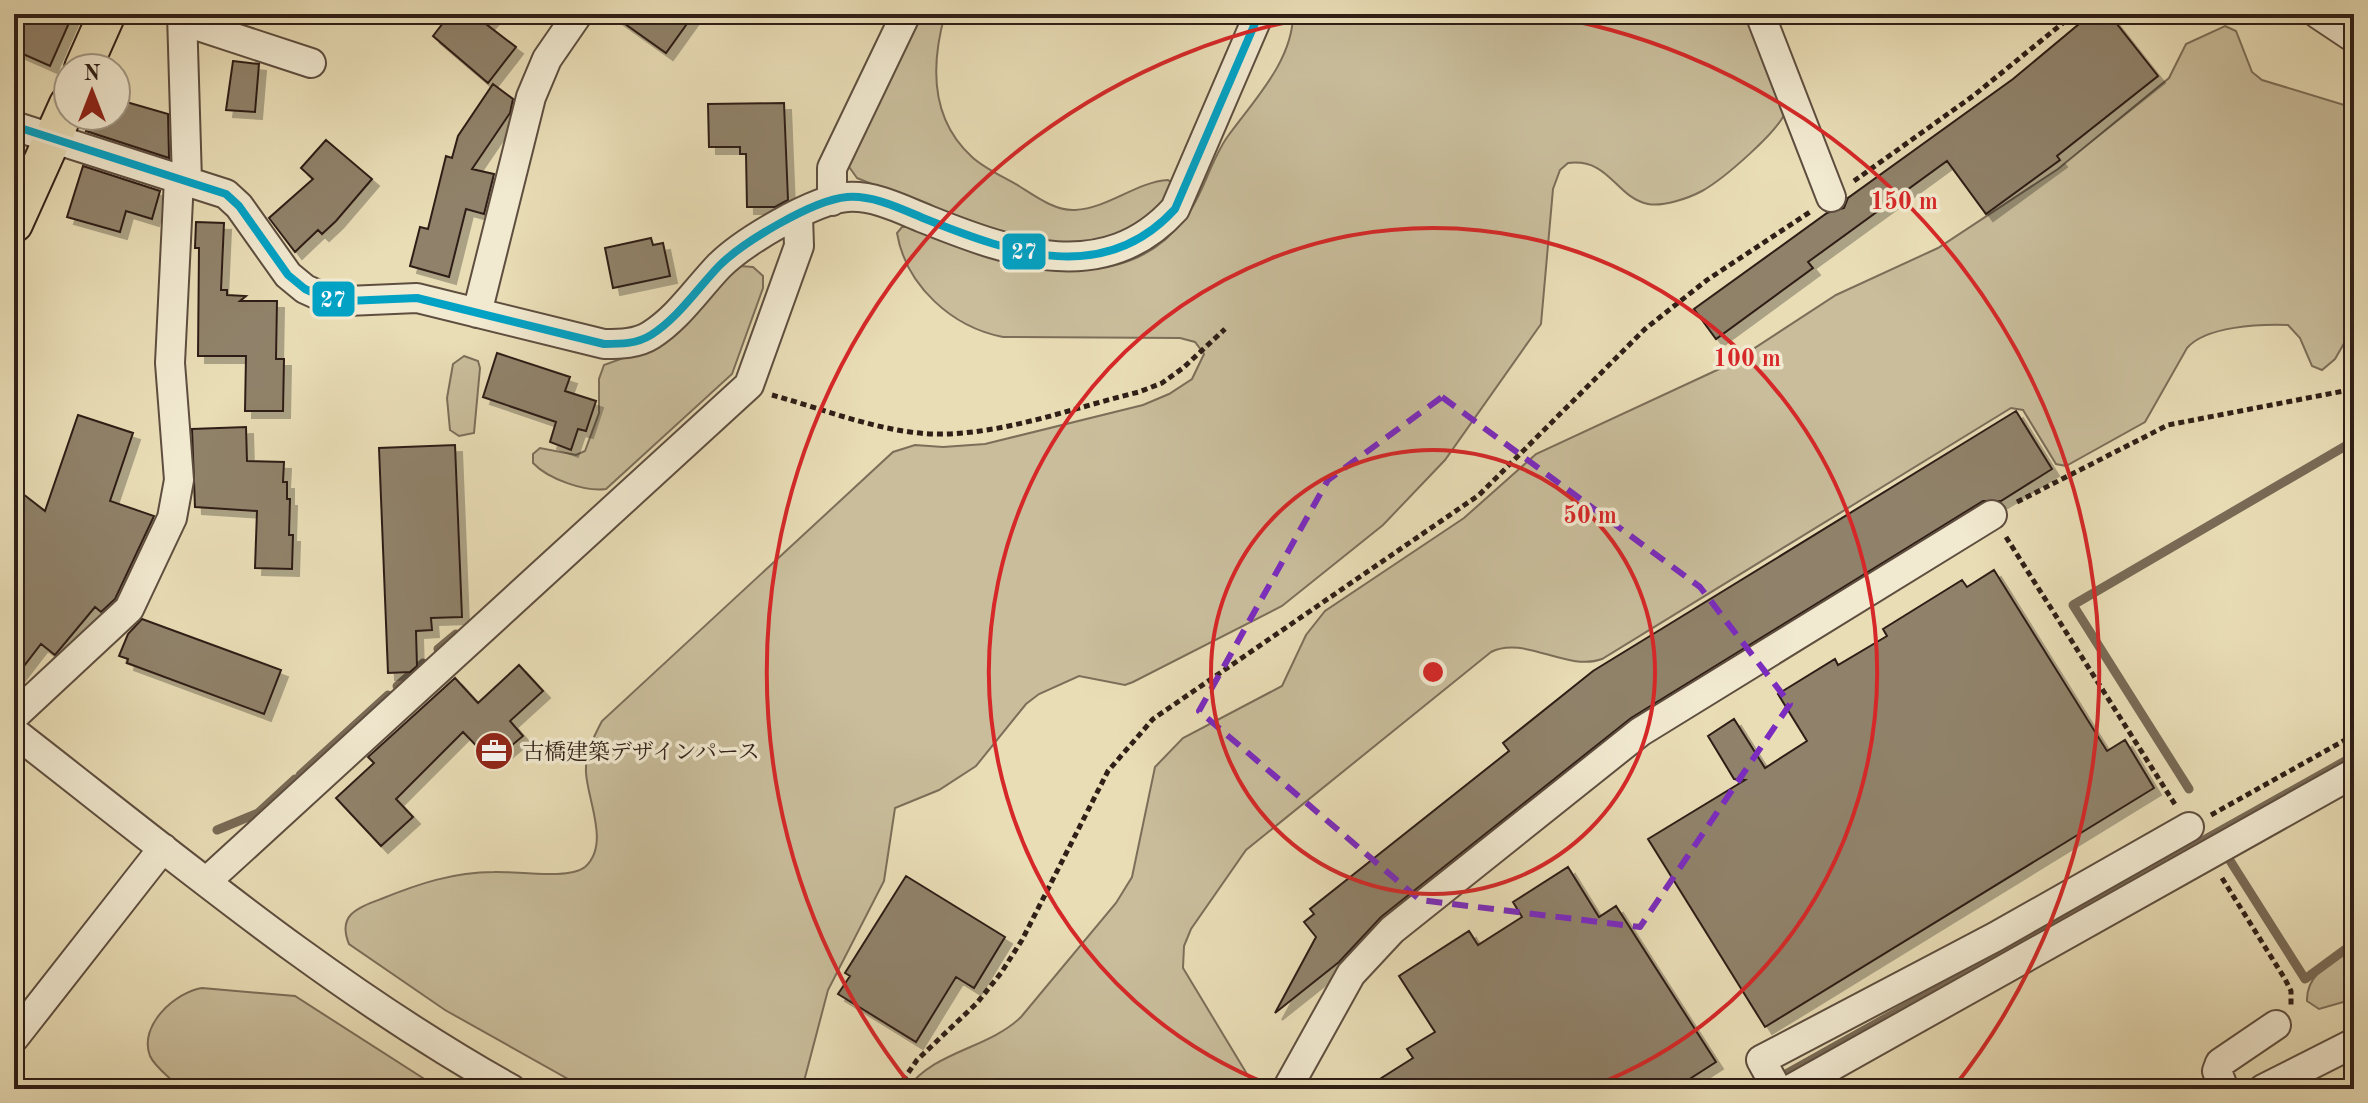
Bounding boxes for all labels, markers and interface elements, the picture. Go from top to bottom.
north arrow [52,52,132,132]
text: N [84,63,101,85]
text: 150 m [1870,190,1938,215]
line badge: 27 [1001,232,1047,271]
text: 27 [1011,242,1037,264]
line badge: 27 [311,280,356,318]
text: 27 [320,290,346,312]
text: 100 m [1713,348,1781,372]
text: 50 m [1563,504,1617,529]
centre of rings [1419,658,1447,686]
office icon: 古橋建築デザインパース [473,730,515,772]
place label: 古橋建築デザインパース [522,740,760,764]

